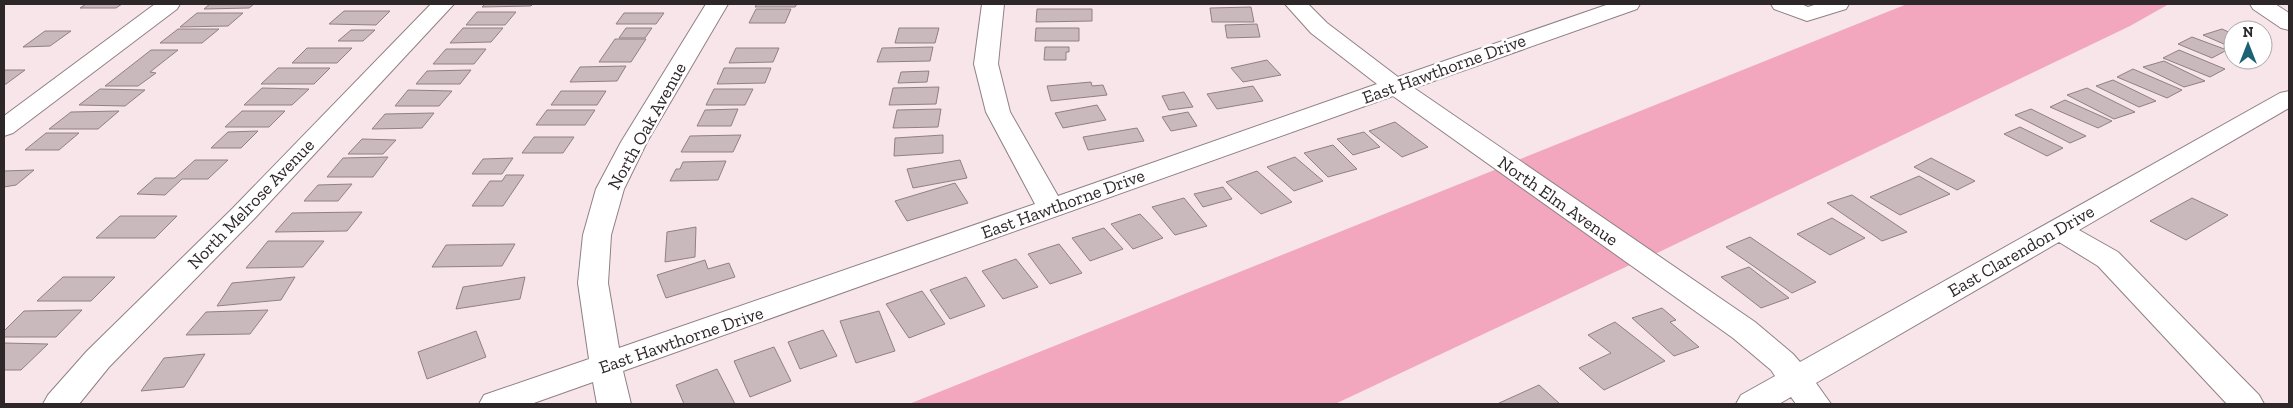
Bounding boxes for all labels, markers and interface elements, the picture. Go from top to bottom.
north arrow [2223,20,2273,70]
text: N [2243,24,2254,41]
street label: East Hawthorne Drive [1359,29,1529,109]
street label: North Oak Avenue [603,59,691,193]
street label: North Melrose Avenue [183,134,319,274]
street label: North Elm Avenue [1494,151,1622,251]
street label: East Hawthorne Drive [978,164,1148,244]
street label: East Clarendon Drive [1944,200,2098,302]
street label: East Hawthorne Drive [596,302,766,378]

